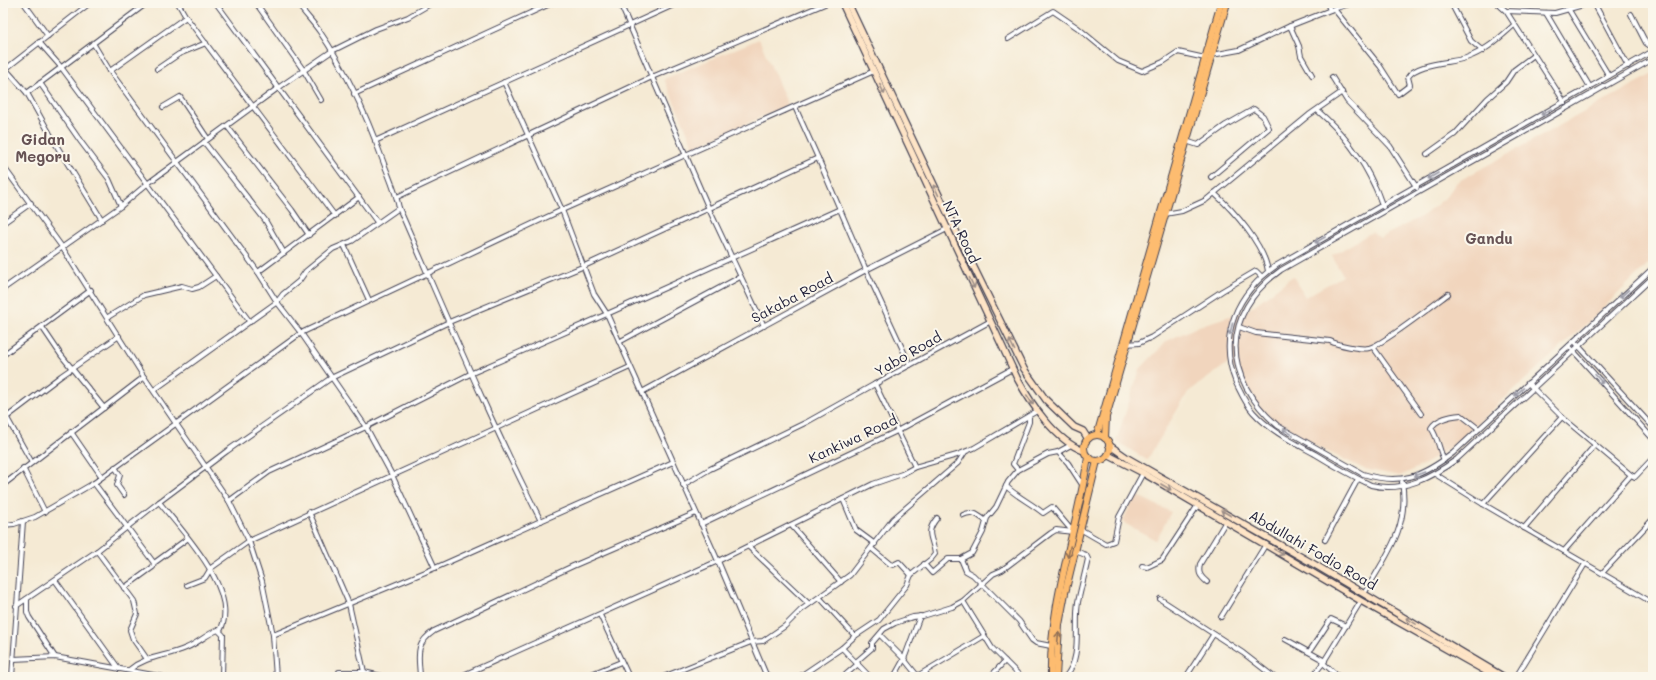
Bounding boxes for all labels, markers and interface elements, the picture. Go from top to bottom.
one-way arrow [879,83,886,95]
one-way arrow [1540,108,1552,116]
district label: Gidan Megoru [15,129,71,166]
one-way arrow [1427,173,1439,181]
one-way arrow [932,185,939,197]
street label: NTA Road [939,197,984,266]
district label: Gandu [1465,228,1513,248]
one-way arrow [1314,237,1326,245]
street label: Sakaba Road [748,268,836,327]
one-way arrow [969,277,976,289]
one-way arrow [1619,289,1629,299]
one-way arrow [1227,322,1235,335]
street label: Yabo Road [871,327,945,380]
one-way arrow [1008,339,1015,351]
one-way arrow [1595,374,1604,385]
one-way arrow [1514,387,1524,397]
one-way arrow [1025,394,1034,405]
street label: Kankiwa Road [805,410,900,467]
one-way arrow [1282,427,1294,435]
one-way arrow [1414,471,1426,479]
one-way arrow [1160,483,1172,491]
street label: Abdullahi Fodio Road [1246,505,1381,594]
one-way arrow [1220,509,1232,517]
one-way arrow [1064,545,1072,558]
one-way arrow [1273,549,1285,557]
one-way arrow [1405,617,1417,625]
one-way arrow [1055,632,1062,645]

